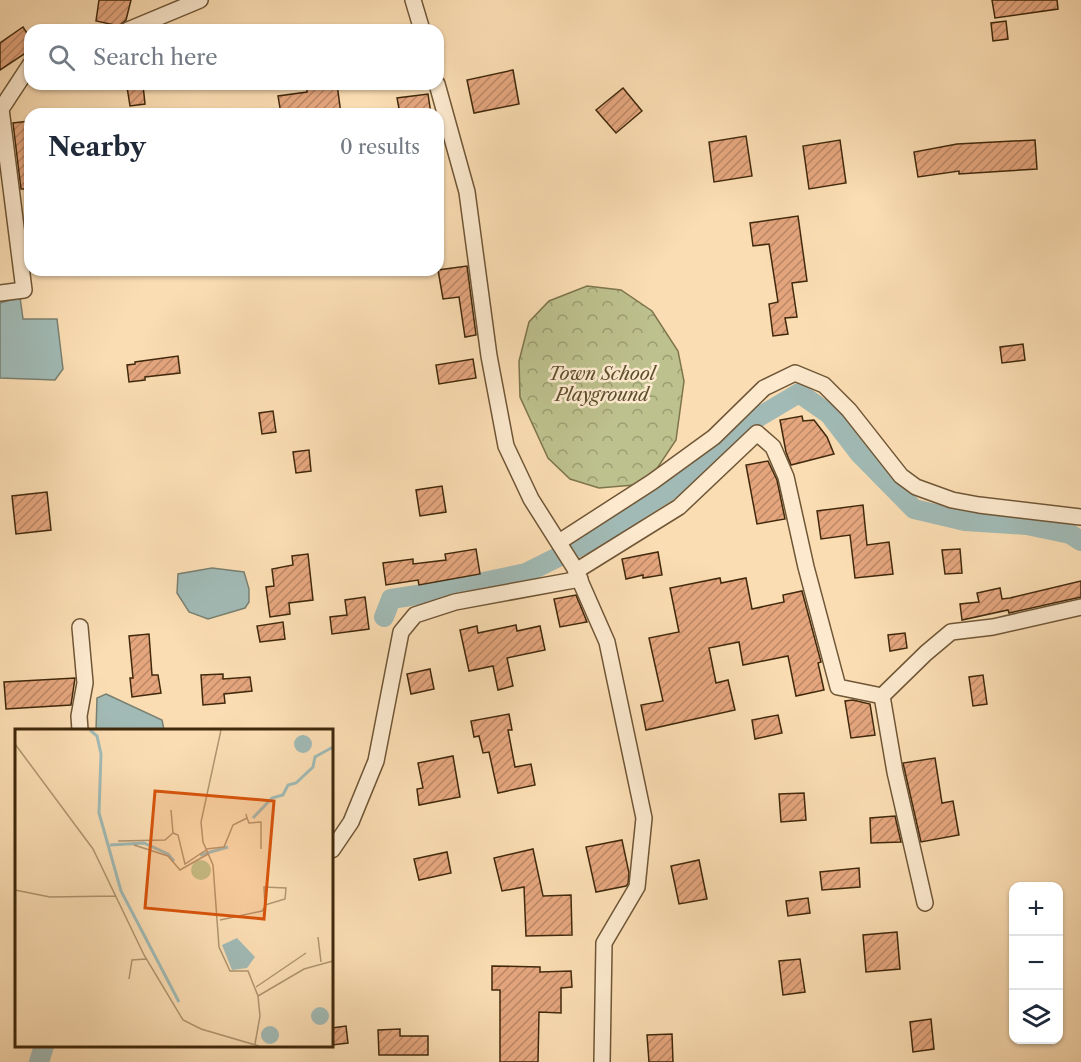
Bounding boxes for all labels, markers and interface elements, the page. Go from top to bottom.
search box [24,24,444,90]
icon: search [45,41,78,74]
text: Search here [93,44,218,71]
text: Nearby [48,131,146,163]
text: 0 results [340,135,420,159]
park label: Town School Playground [548,363,658,406]
inset map [15,729,333,1047]
map controls [1009,882,1063,1044]
button: + [1009,882,1063,936]
button: − [1009,936,1063,990]
button: layers [1009,990,1063,1044]

